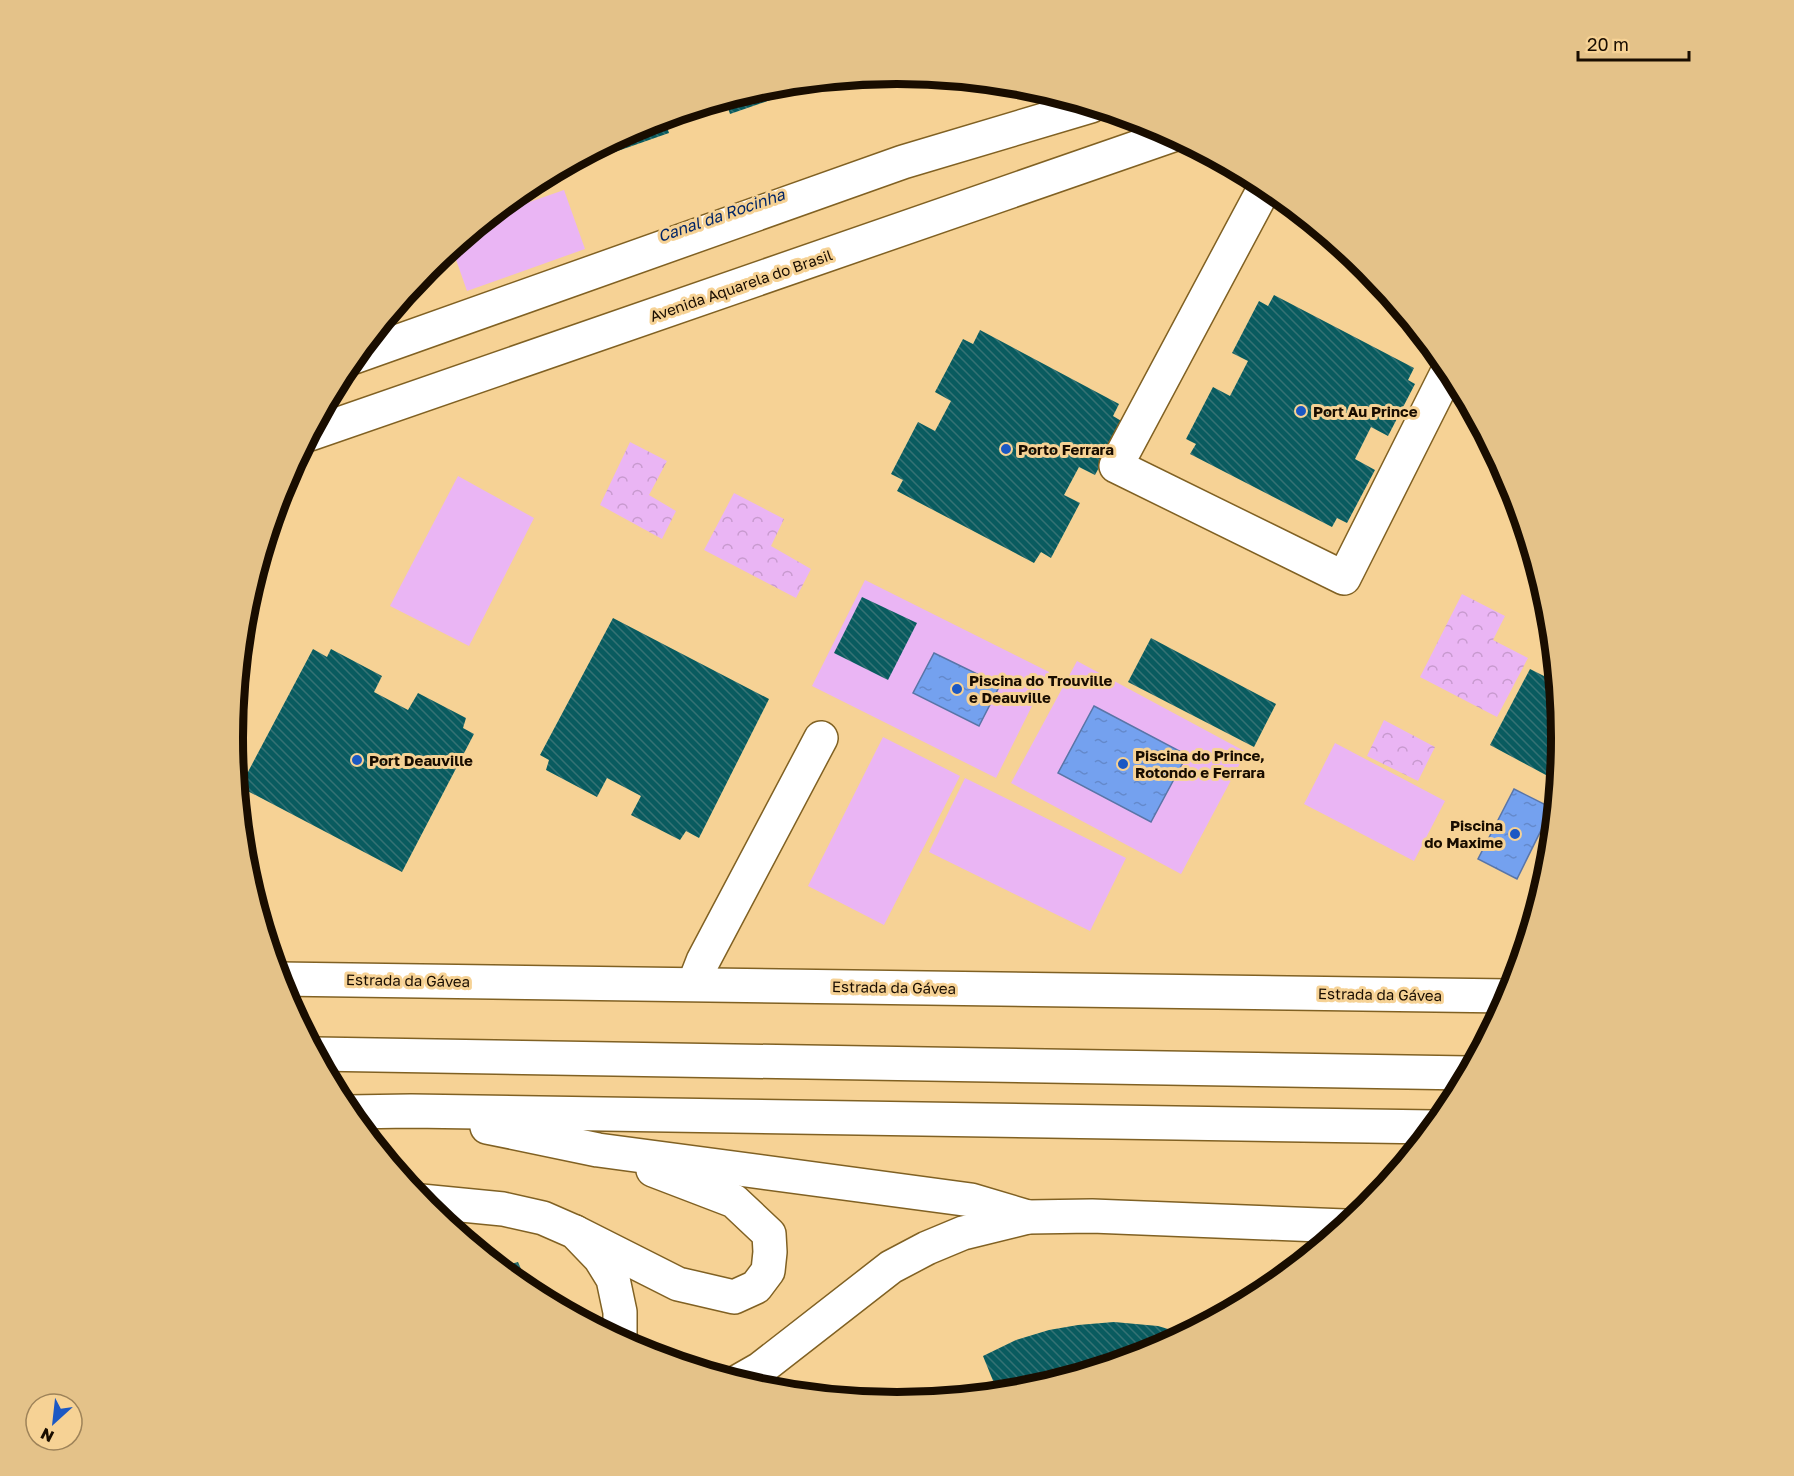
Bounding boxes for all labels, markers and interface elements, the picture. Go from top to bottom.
scale bar [1578,24,1689,62]
text: 20 m [1587,33,1629,55]
water label: Canal da Rocinha [655,184,788,246]
street label: Avenida Aquarela do Brasil [647,245,835,325]
place label: Port Au Prince [1313,402,1418,420]
marker: Port Au Prince [1294,404,1308,418]
place label: Porto Ferrara [1018,440,1114,458]
marker: Porto Ferrara [999,442,1013,456]
place label: Piscina do Trouville e Deauville [969,671,1113,706]
marker: Piscina do Trouville e Deauville [950,682,964,696]
place label: Piscina do Prince, Rotondo e Ferrara [1135,746,1265,781]
place label: Port Deauville [369,751,473,769]
marker: Port Deauville [350,753,364,767]
marker: Piscina do Prince, Rotondo e Ferrara [1116,757,1130,771]
place label: Piscina do Maxime [1424,816,1503,851]
marker: Piscina do Maxime [1508,827,1522,841]
street label: Estrada da Gávea [346,970,470,990]
street label: Estrada da Gávea [832,977,956,997]
street label: Estrada da Gávea [1318,984,1442,1004]
north arrow [24,1392,84,1452]
text: N [37,1424,57,1447]

